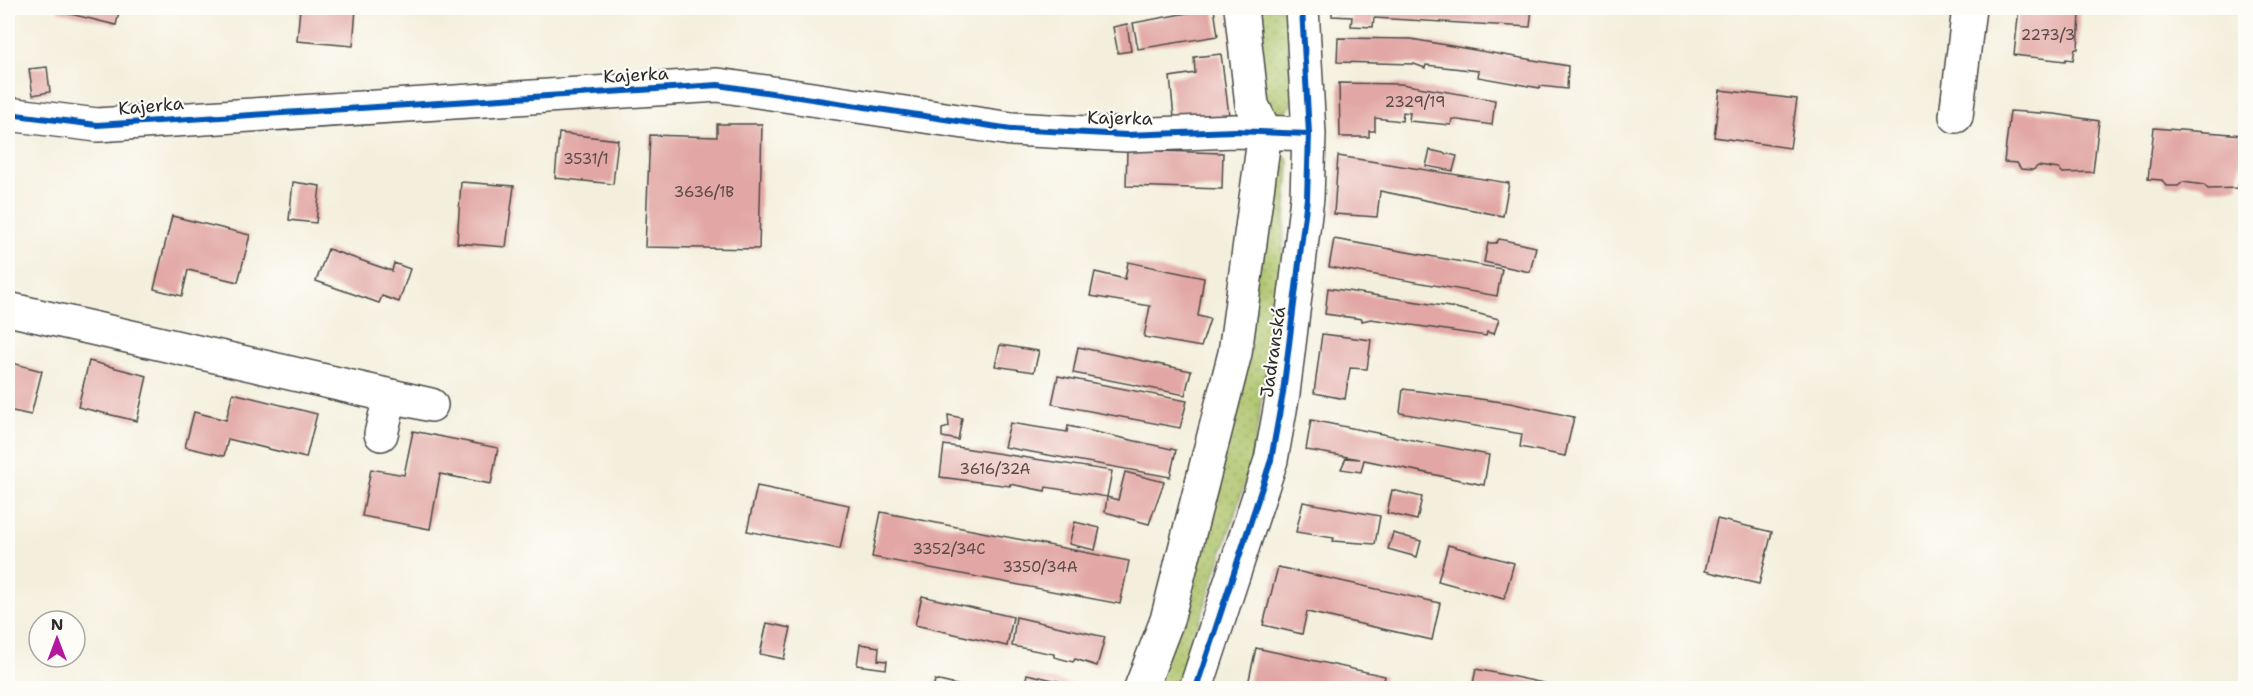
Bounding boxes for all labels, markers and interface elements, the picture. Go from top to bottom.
house number: 2273/3 [2021,25,2075,45]
street label: Kajerka [603,61,669,89]
street label: Kajerka [117,91,185,121]
house number: 2329/19 [1385,92,1445,112]
street label: Kajerka [1087,105,1153,131]
house number: 3531/1 [563,149,609,169]
house number: 3636/1B [674,182,734,202]
street label: Jadranská [1255,305,1291,399]
house number: 3616/32A [960,459,1031,479]
house number: 3352/34C [912,539,986,559]
house number: 3350/34A [1002,557,1078,577]
north arrow [27,609,87,669]
text: N [51,614,63,635]

